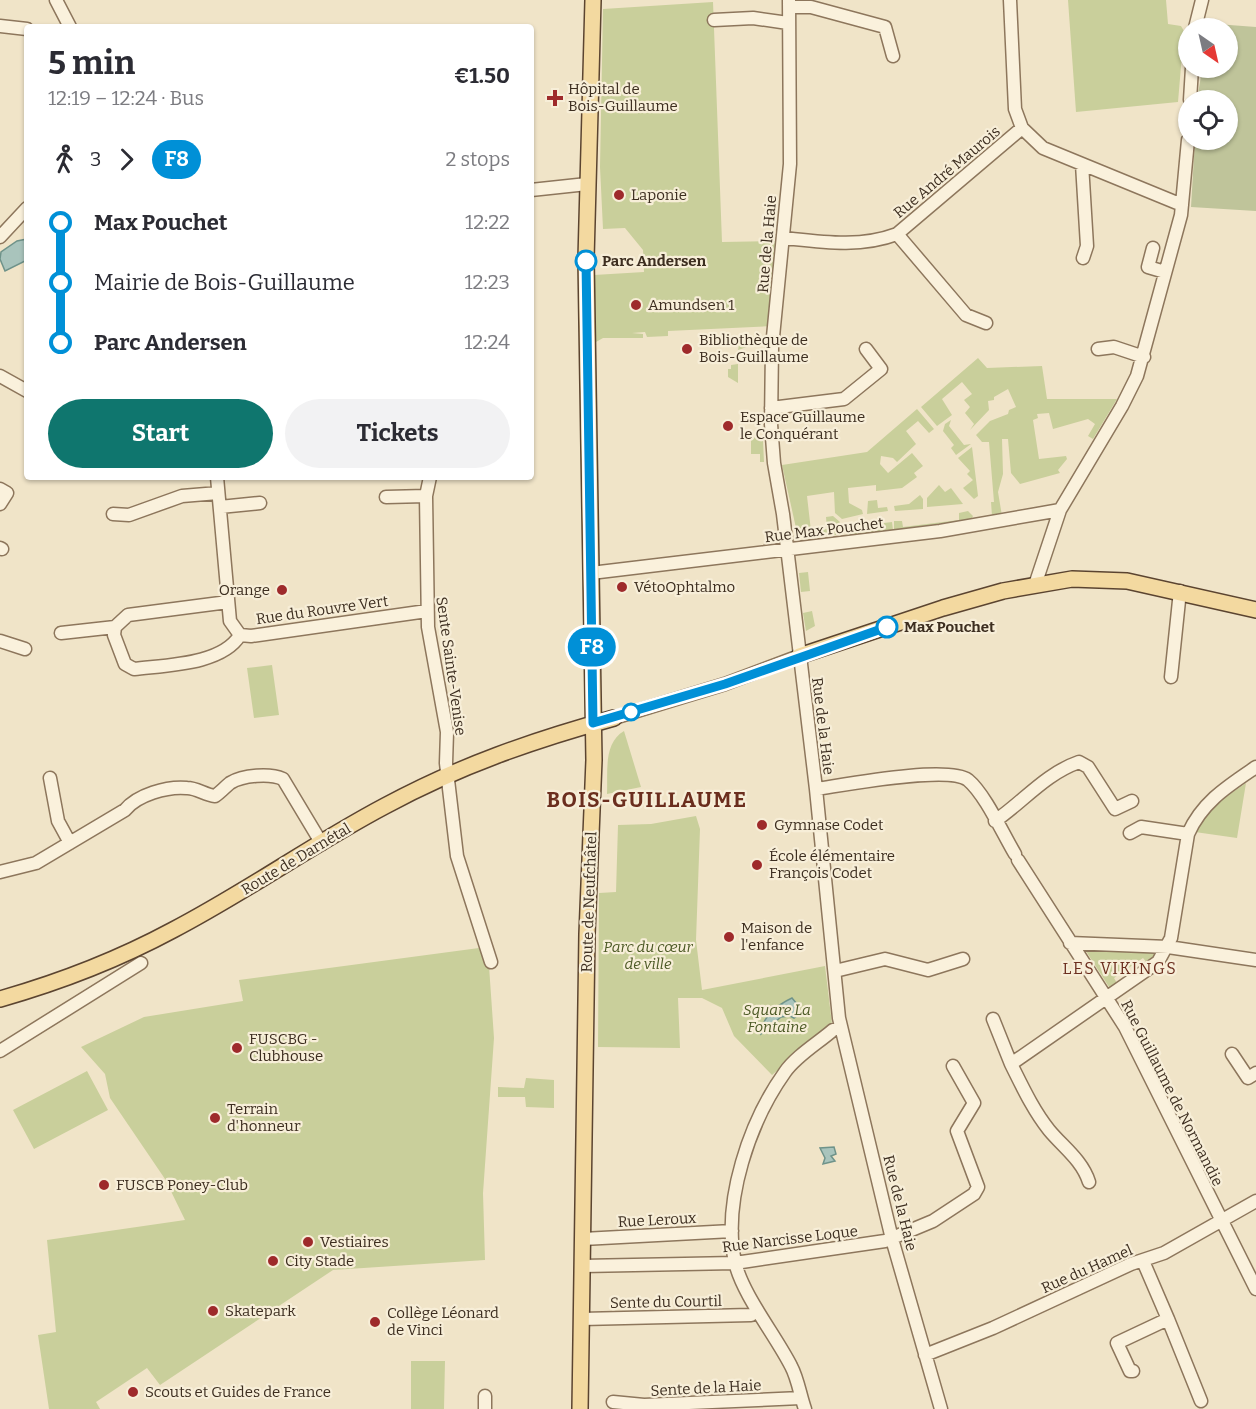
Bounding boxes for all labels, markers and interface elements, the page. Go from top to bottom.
north arrow [1178,18,1238,78]
map controls [1178,18,1238,150]
text: 5 min [48,43,135,83]
text: €1.50 [454,62,510,89]
place label: Hôpital de Bois-Guillaume [568,80,678,115]
text: 12:19 – 12:24 · Bus [48,86,204,110]
marker: Hôpital de Bois-Guillaume [546,89,564,107]
button: locate [1178,90,1238,150]
street label: Rue André Maurois [890,122,1004,222]
icon: walk [48,143,81,176]
icon: forward [110,143,143,176]
text: F8 [164,146,189,172]
text: 3 [90,147,101,171]
text: 2 stops [446,147,510,171]
place label: Laponie [631,186,687,204]
marker: Laponie [612,188,626,202]
street label: Rue de la Haie [754,194,780,294]
text: Max Pouchet [94,209,227,236]
text: 12:22 [465,210,510,234]
marker: Parc Andersen [575,250,597,272]
place label: Parc Andersen [602,252,707,270]
text: Mairie de Bois-Guillaume [94,269,355,296]
text: 12:23 [465,270,510,294]
place label: Amundsen 1 [648,296,734,314]
marker: Amundsen 1 [629,298,643,312]
text: Parc Andersen [94,329,247,356]
text: 12:24 [464,330,510,354]
place label: Bibliothèque de Bois-Guillaume [699,331,809,366]
marker: Bibliothèque de Bois-Guillaume [680,342,694,356]
button: Start [48,399,273,468]
button: Tickets [285,399,510,468]
place label: Espace Guillaume le Conquérant [740,408,865,443]
marker: Espace Guillaume le Conquérant [721,419,735,433]
street label: Rue Max Pouchet [763,514,885,546]
place label: VétoOphtalmo [634,578,735,596]
marker: VétoOphtalmo [615,580,629,594]
place label: Orange [219,581,270,599]
marker: Orange [275,583,289,597]
street label: Rue du Rouvre Vert [255,592,390,628]
street label: Sente Sainte-Venise [432,595,470,737]
marker: Max Pouchet [876,616,898,638]
place label: Max Pouchet [904,618,995,636]
line badge: F8 [565,628,619,666]
text: F8 [580,634,604,660]
street label: Rue de la Haie [808,676,838,776]
unlabelled marker [622,703,640,721]
district label: BOIS-GUILLAUME [547,787,747,813]
place label: Gymnase Codet [774,816,884,834]
marker: Gymnase Codet [755,818,769,832]
street label: Route de Darnétal [238,819,354,899]
street label: Route de Neufchâtel [578,831,600,973]
place label: École élémentaire François Codet [769,847,895,882]
marker: École élémentaire François Codet [750,858,764,872]
place label: Maison de l'enfance [741,919,812,954]
marker: Maison de l'enfance [722,930,736,944]
park label: Parc du cœur de ville [603,938,694,973]
district label: LES VIKINGS [1063,959,1177,978]
street label: Rue Guillaume de Normandie [1117,997,1227,1189]
park label: Square La Fontaine [743,1001,811,1036]
place label: FUSCBG - Clubhouse [249,1030,323,1065]
marker: FUSCBG - Clubhouse [230,1041,244,1055]
place label: Terrain d'honneur [227,1100,301,1135]
marker: Terrain d'honneur [208,1111,222,1125]
street label: Rue de la Haie [879,1153,921,1253]
place label: FUSCB Poney-Club [116,1176,248,1194]
marker: FUSCB Poney-Club [97,1178,111,1192]
street label: Rue Leroux [617,1209,698,1231]
street label: Rue Narcisse Loque [721,1222,859,1256]
place label: Vestiaires [320,1233,389,1251]
marker: Vestiaires [301,1235,315,1249]
street label: Rue du Hamel [1039,1241,1135,1297]
place label: City Stade [285,1252,354,1270]
marker: City Stade [266,1254,280,1268]
street label: Sente du Courtil [610,1292,722,1312]
place label: Skatepark [225,1302,296,1320]
marker: Skatepark [206,1304,220,1318]
place label: Collège Léonard de Vinci [387,1304,499,1339]
marker: Collège Léonard de Vinci [368,1315,382,1329]
street label: Sente de la Haie [650,1376,762,1400]
place label: Scouts et Guides de France [145,1383,331,1401]
marker: Scouts et Guides de France [126,1385,140,1399]

